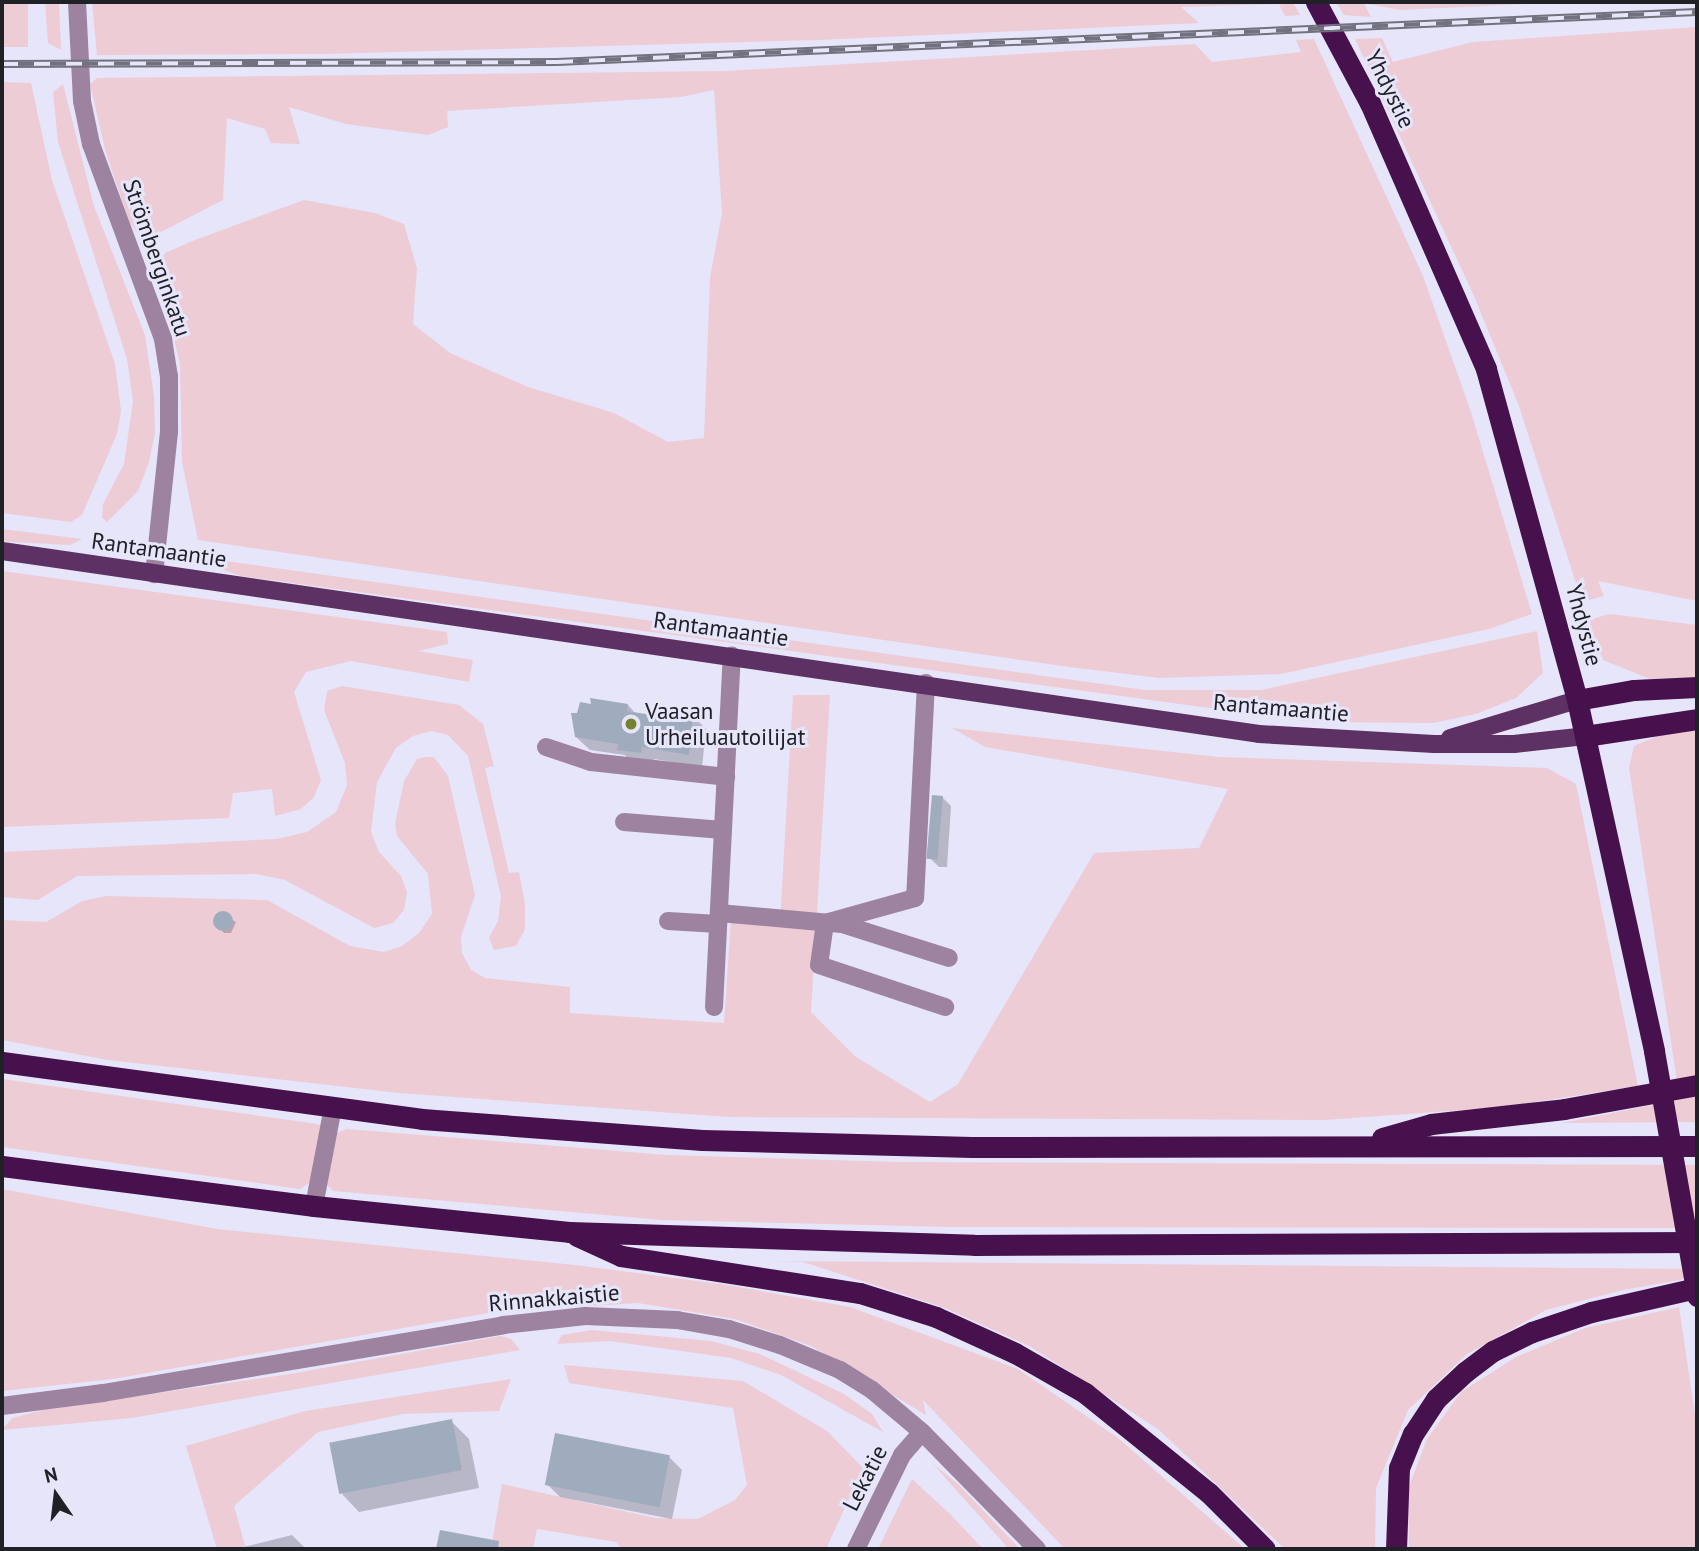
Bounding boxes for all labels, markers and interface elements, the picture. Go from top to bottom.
street label: Yhdystie [1359,45,1421,133]
street label: Strömberginkatu [117,176,197,340]
street label: Rantamaantie [90,527,228,573]
street label: Yhdystie [1560,581,1608,669]
street label: Rantamaantie [652,606,790,652]
street label: Rantamaantie [1212,688,1350,728]
place label: Vaasan Urheiluautoilijat [645,697,805,751]
marker: Vaasan Urheiluautoilijat [623,716,639,732]
street label: Rinnakkaistie [487,1279,621,1317]
street label: Lekatie [837,1440,893,1516]
north arrow [21,1460,91,1530]
text: N [42,1461,60,1488]

